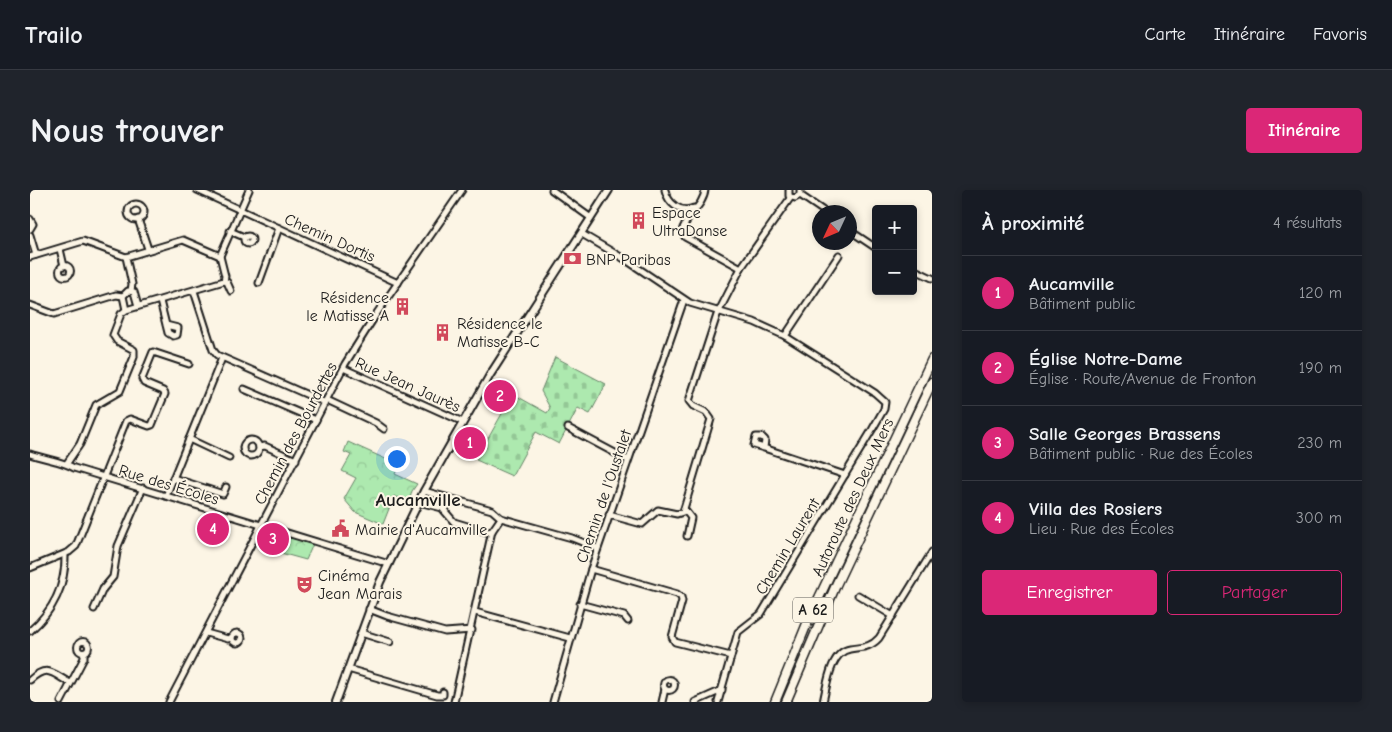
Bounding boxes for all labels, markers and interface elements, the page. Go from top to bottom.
text: Trailo [25,21,83,49]
text: Carte [1145,24,1186,45]
text: Itinéraire [1214,24,1285,45]
text: Favoris [1313,24,1367,45]
button: Itinéraire [1246,108,1362,153]
text: Nous trouver [30,110,223,151]
place label: Espace UltraDanse [652,204,727,240]
north arrow [812,205,857,250]
map controls [872,205,917,295]
button: + [872,205,917,250]
street label: Chemin Dortis [282,210,378,266]
building icon: Espace UltraDanse [628,211,648,231]
text: À proximité [982,211,1084,235]
text: 4 résultats [1273,214,1342,232]
bank icon: BNP Paribas [562,249,582,269]
button: − [872,250,917,295]
place label: BNP Paribas [586,251,671,269]
text: Aucamville [1029,273,1114,295]
text: 1 [995,284,1001,302]
text: 120 m [1299,284,1342,302]
place label: Résidence le Matisse A [306,289,389,325]
text: Bâtiment public [1029,295,1135,313]
building icon: Résidence le Matisse A [393,296,413,316]
place label: Résidence le Matisse B-C [457,315,543,351]
building icon: Résidence le Matisse B-C [433,322,453,342]
text: Église Notre-Dame [1029,348,1182,370]
street label: Rue Jean Jaurès [352,354,463,416]
street label: Chemin des Bourdettes [251,359,341,508]
text: 2 [994,359,1002,377]
text: 190 m [1299,359,1342,377]
text: Église · Route/Avenue de Fronton [1029,370,1256,388]
pin: 2 [484,377,516,415]
street label: Autoroute des Deux Mers [808,415,898,579]
text: Salle Georges Brassens [1029,423,1221,445]
pin: 1 [454,424,486,462]
street label: Chemin de l'Oustalet [573,427,635,565]
text: 3 [994,434,1002,452]
text: 230 m [1297,434,1342,452]
text: Bâtiment public · Rue des Écoles [1029,445,1253,463]
your location [384,446,410,472]
street label: Rue des Écoles [117,460,221,509]
district label: Aucamville [375,489,461,511]
street label: Chemin Laurent [752,495,824,598]
text: Villa des Rosiers [1029,498,1162,520]
text: 4 [994,509,1002,527]
text: 300 m [1296,509,1342,527]
pin: 4 [197,510,229,548]
public building icon: Mairie d'Aucamville [331,519,351,539]
pin: 3 [257,520,289,558]
text: Lieu · Rue des Écoles [1029,520,1174,538]
place label: Mairie d'Aucamville [355,521,487,539]
place label: Cinéma Jean Marais [318,567,402,603]
button: Enregistrer [982,570,1157,615]
button: Partager [1167,570,1342,615]
theatre icon: Cinéma Jean Marais [294,574,314,594]
road number: A 62 [793,598,833,622]

